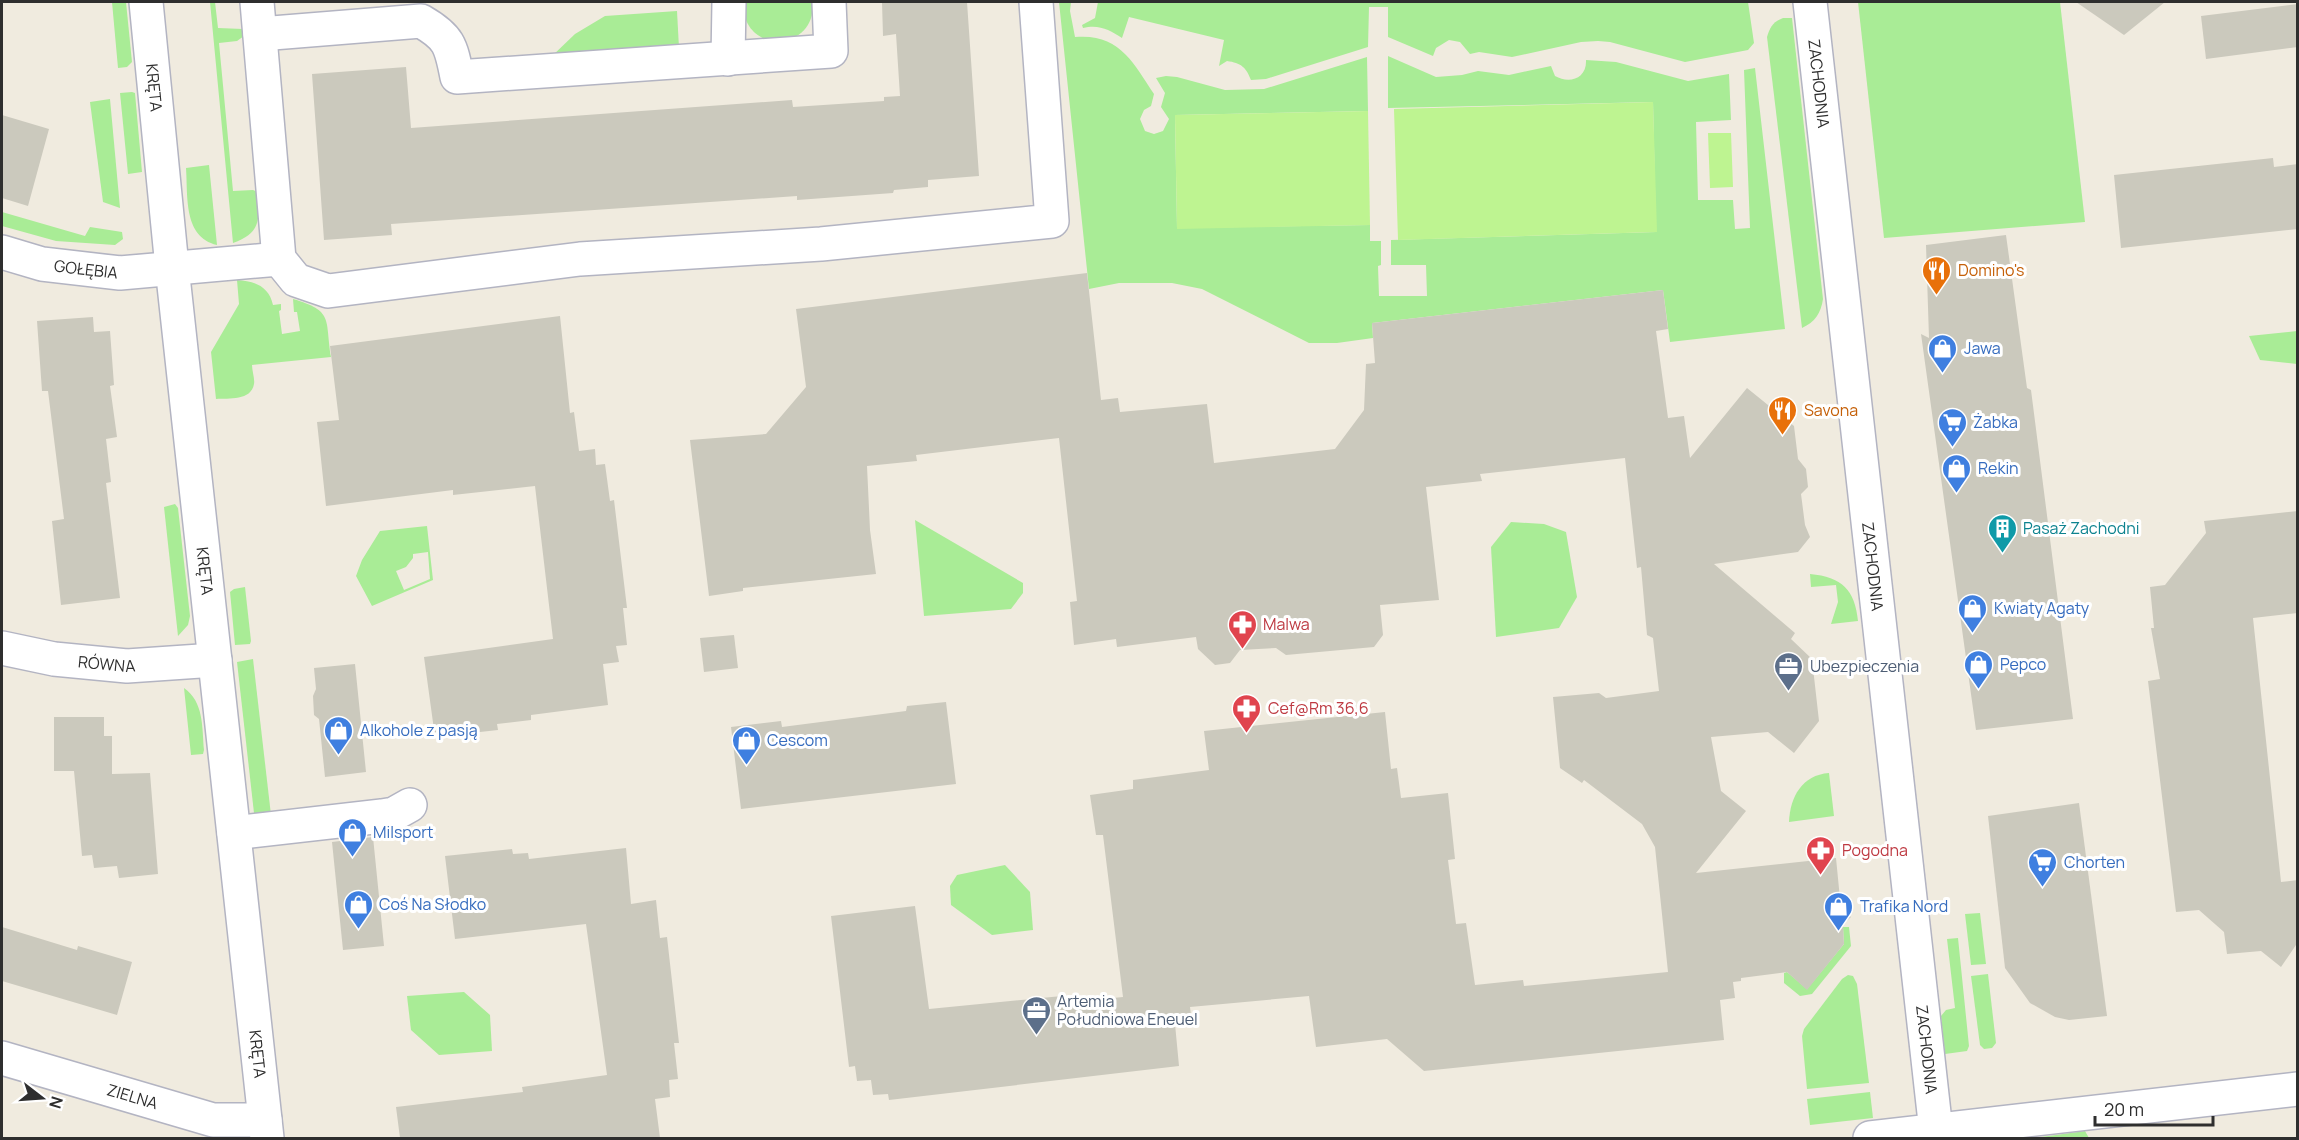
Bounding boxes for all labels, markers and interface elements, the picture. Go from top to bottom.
street label: ZACHODNIA [1803,38,1835,129]
street label: KRĘTA [141,63,168,113]
street label: GOŁĘBIA [53,254,119,284]
restaurant icon: Domino's [1921,254,1953,296]
place label: Domino's [1958,259,2024,281]
shop icon: Jawa [1927,332,1959,374]
place label: Jawa [1964,337,2001,359]
restaurant icon: Savona [1767,394,1799,436]
place label: Savona [1804,399,1858,421]
supermarket icon: Żabka [1936,406,1968,448]
place label: Żabka [1973,411,2018,433]
shop icon: Rekin [1941,452,1973,494]
place label: Rekin [1978,457,2019,479]
building icon: Pasaż Zachodni [1986,512,2018,554]
place label: Pasaż Zachodni [2023,517,2139,539]
street label: ZACHODNIA [1857,521,1889,612]
street label: KRĘTA [192,546,219,596]
shop icon: Kwiaty Agaty [1957,592,1989,634]
place label: Kwiaty Agaty [1994,597,2090,619]
pharmacy icon: Malwa [1226,608,1258,650]
place label: Malwa [1263,613,1310,635]
shop icon: Pepco [1963,648,1995,690]
street label: RÓWNA [77,650,136,677]
office icon: Ubezpieczenia [1773,650,1805,692]
place label: Pepco [2000,653,2046,675]
place label: Ubezpieczenia [1810,655,1919,677]
pharmacy icon: Cef@Rm 36,6 [1231,692,1263,734]
place label: Cef@Rm 36,6 [1268,697,1369,719]
shop icon: Alkohole z pasją [323,714,355,756]
place label: Alkohole z pasją [360,719,478,741]
shop icon: Cescom [730,724,762,766]
place label: Cescom [767,729,828,751]
shop icon: Milsport [336,816,368,858]
place label: Milsport [373,821,433,843]
pharmacy icon: Pogodna [1805,834,1837,876]
place label: Pogodna [1842,839,1908,861]
supermarket icon: Chorten [2027,846,2059,888]
place label: Chorten [2064,851,2125,873]
shop icon: Coś Na Słodko [342,888,374,930]
shop icon: Trafika Nord [1823,890,1855,932]
place label: Coś Na Słodko [379,893,486,915]
place label: Trafika Nord [1860,895,1948,917]
place label: Artemia Południowa Eneuel [1057,990,1198,1030]
office icon: Artemia Południowa Eneuel [1020,994,1052,1036]
street label: ZACHODNIA [1911,1004,1943,1095]
street label: KRĘTA [244,1029,271,1079]
north arrow [12,1068,72,1128]
street label: ZIELNA [104,1078,161,1114]
scale bar [2095,1089,2214,1127]
text: N [44,1094,69,1111]
text: 20 m [2104,1097,2144,1121]

